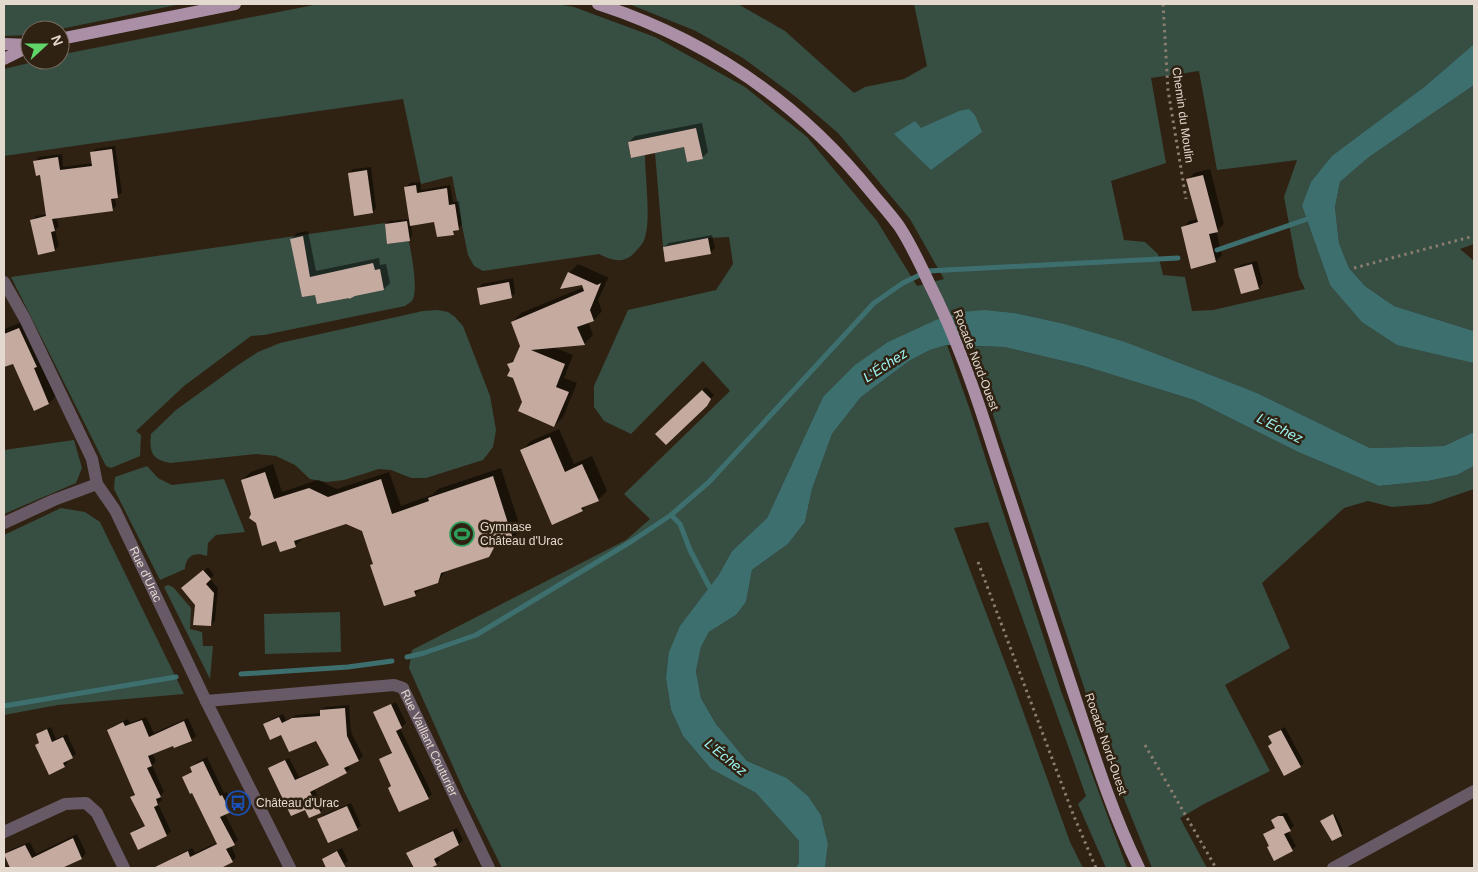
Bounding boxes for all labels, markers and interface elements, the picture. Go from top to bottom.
north arrow [20,20,70,70]
text: N [48,33,66,48]
street label: Chemin du Moulin [1169,66,1197,164]
street label: Rocade Nord-Ouest [950,308,1002,413]
water label: L'Échez [860,345,910,385]
water label: L'Échez [1254,410,1306,446]
place label: Gymnase Château d'Urac [480,520,563,548]
sports icon: Gymnase Château d'Urac [449,521,475,547]
street label: Rue d'Urac [126,544,165,604]
street label: Rue Vaillant Couturier [398,687,461,799]
street label: Rocade Nord-Ouest [1082,691,1130,797]
water label: L'Échez [702,735,750,779]
bus stop icon: Château d'Urac [225,790,251,816]
place label: Château d'Urac [256,796,339,810]

